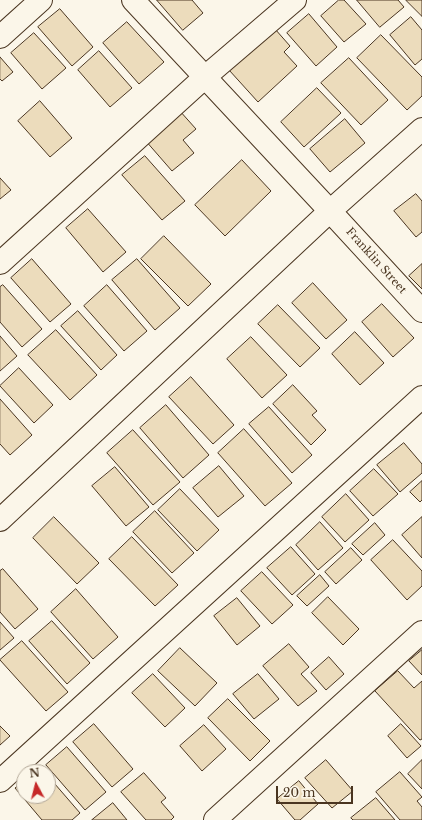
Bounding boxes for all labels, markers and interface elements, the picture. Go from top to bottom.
street label: Franklin Street [343,225,409,297]
north arrow [16,764,56,804]
text: N [29,766,41,781]
scale bar [278,778,355,804]
text: 20 m [283,785,315,800]

